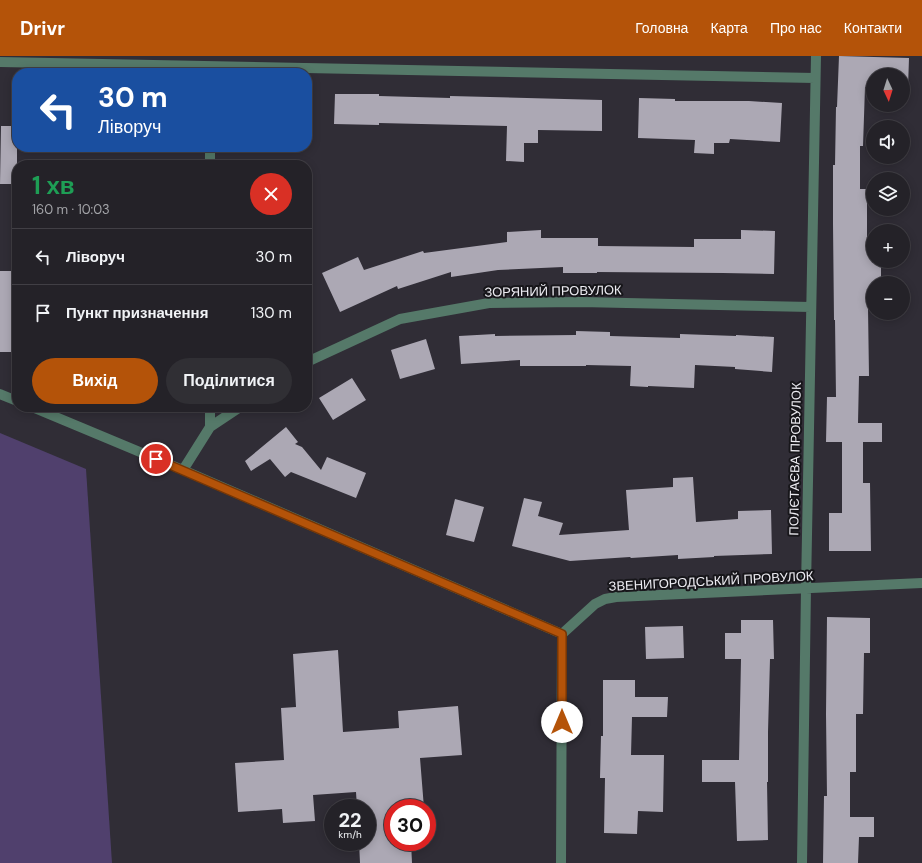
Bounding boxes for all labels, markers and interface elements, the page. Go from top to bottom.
text: Drivr [20,16,65,41]
text: Головна [635,19,688,37]
text: Карта [710,19,748,37]
text: Про нас [770,19,822,37]
text: Контакти [844,19,902,37]
north arrow [866,68,910,112]
map controls [866,68,910,320]
text: 30 m [98,79,168,116]
icon: left [32,84,84,136]
text: Ліворуч [98,115,161,139]
button: sound [866,120,910,164]
text: 1 хв [32,170,74,201]
button: layers [866,172,910,216]
button: close [250,173,292,215]
text: 160 m · 10:03 [32,201,110,218]
button: + [866,224,910,268]
icon: left [32,246,54,268]
text: Ліворуч [66,247,125,267]
text: 30 m [256,247,292,267]
button: − [866,276,910,320]
street label: ЗОРЯНИЙ ПРОВУЛОК [484,281,622,301]
icon: arrive [32,302,54,324]
text: Пункт призначення [66,303,208,323]
text: 130 m [251,303,292,323]
button: Вихід [32,358,158,404]
button: Поділитися [166,358,292,404]
street label: ПОЛЄТАЄВА ПРОВУЛОК [785,382,805,536]
pin [139,442,173,476]
icon: arrive [145,448,167,470]
street label: ЗВЕНИГОРОДСЬКИЙ ПРОВУЛОК [608,567,814,595]
position arrow [541,701,583,743]
speed limit sign: 30 [384,799,436,851]
text: 22 [338,807,362,833]
text: km/h [338,828,362,841]

